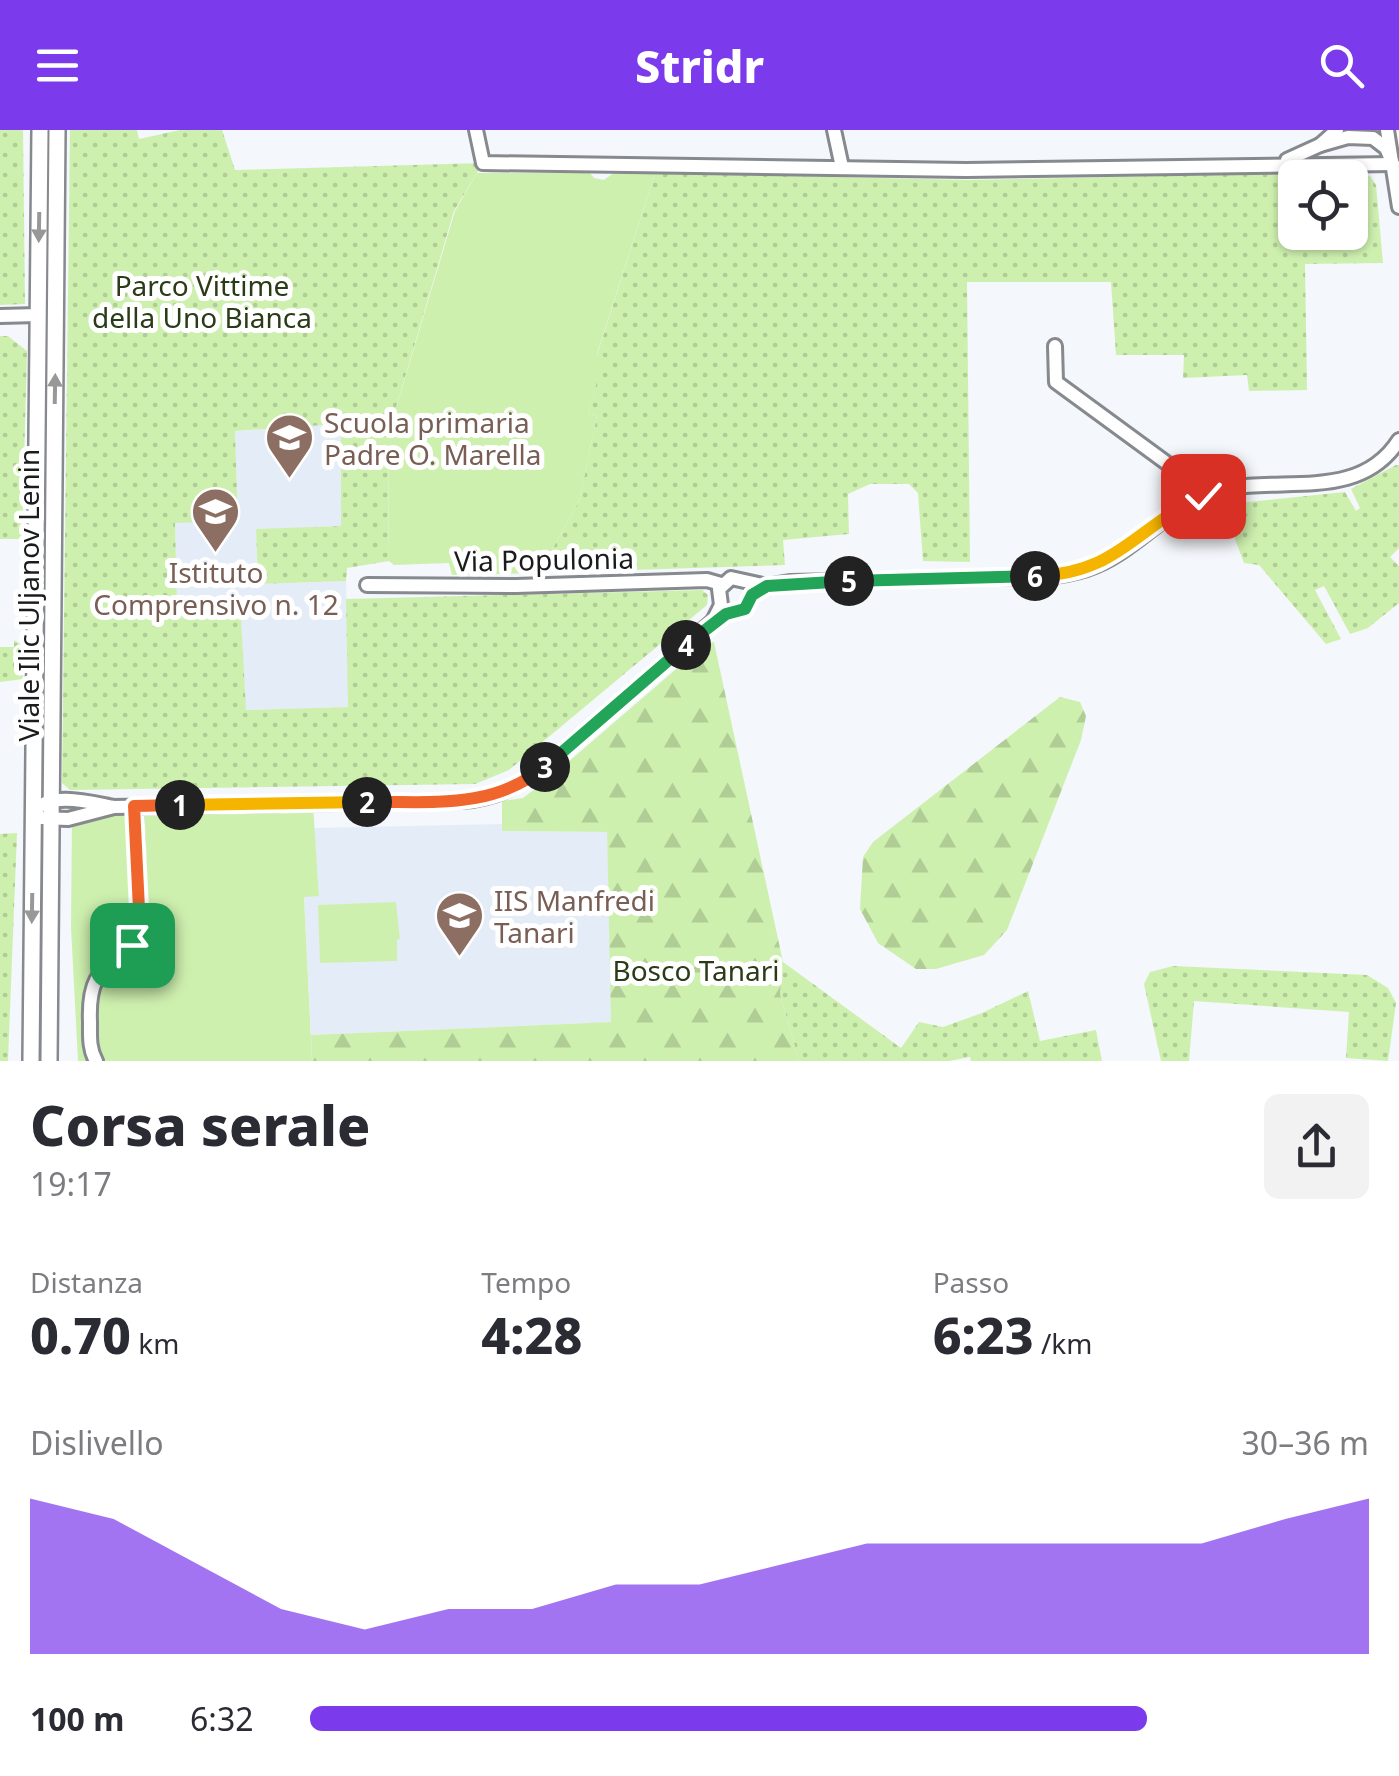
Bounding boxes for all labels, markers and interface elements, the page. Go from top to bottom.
text: Stridr [635,35,764,96]
icon: menu [30,38,85,93]
icon: search [1314,38,1369,93]
map controls [1278,160,1368,250]
button: locate [1278,160,1368,250]
one-way arrow [31,212,47,244]
park label: Parco Vittime della Uno Bianca [92,266,312,336]
one-way arrow [47,372,63,404]
place label: Scuola primaria Padre O. Marella [324,403,542,473]
school or university icon: Scuola primaria Padre O. Marella [263,412,315,480]
street label: Viale Ilic Uljanov Lenin [9,449,47,741]
pin [1161,454,1246,539]
icon: check [1176,469,1231,524]
school or university icon: Istituto Comprensivo n. 12 [190,486,242,554]
street label: Via Populonia [454,538,634,580]
pin: 6 [1010,551,1060,601]
place label: Istituto Comprensivo n. 12 [93,553,339,623]
pin: 5 [824,556,874,606]
text: 6 [1027,557,1043,595]
text: 5 [841,562,857,600]
pin: 4 [661,620,711,670]
text: 4 [678,626,694,664]
pin: 3 [520,742,570,792]
text: 3 [537,748,553,786]
pin: 2 [342,777,392,827]
pin: 1 [155,780,205,830]
text: 2 [359,783,375,821]
text: 1 [172,786,188,824]
place label: IIS Manfredi Tanari [494,881,655,951]
school or university icon: IIS Manfredi Tanari [433,890,485,958]
one-way arrow [24,893,40,925]
pin [90,903,175,988]
icon: arrive [105,918,160,973]
park label: Bosco Tanari [612,951,780,989]
text: Corsa serale [30,1087,370,1162]
button: share [1264,1094,1369,1199]
text: 19:17 [30,1162,112,1205]
text: Distanza [30,1263,143,1301]
text: Tempo [481,1263,571,1301]
text: Passo [933,1263,1009,1301]
text: 0.70 [30,1301,131,1369]
text: 4:28 [481,1301,582,1369]
text: 6:23 [933,1301,1034,1369]
text: km [131,1324,179,1362]
text: /km [1034,1324,1092,1362]
text: Dislivello [30,1421,164,1464]
text: 30–36 m [1242,1421,1369,1464]
text: 100 m [30,1697,124,1740]
text: 6:32 [190,1697,254,1740]

